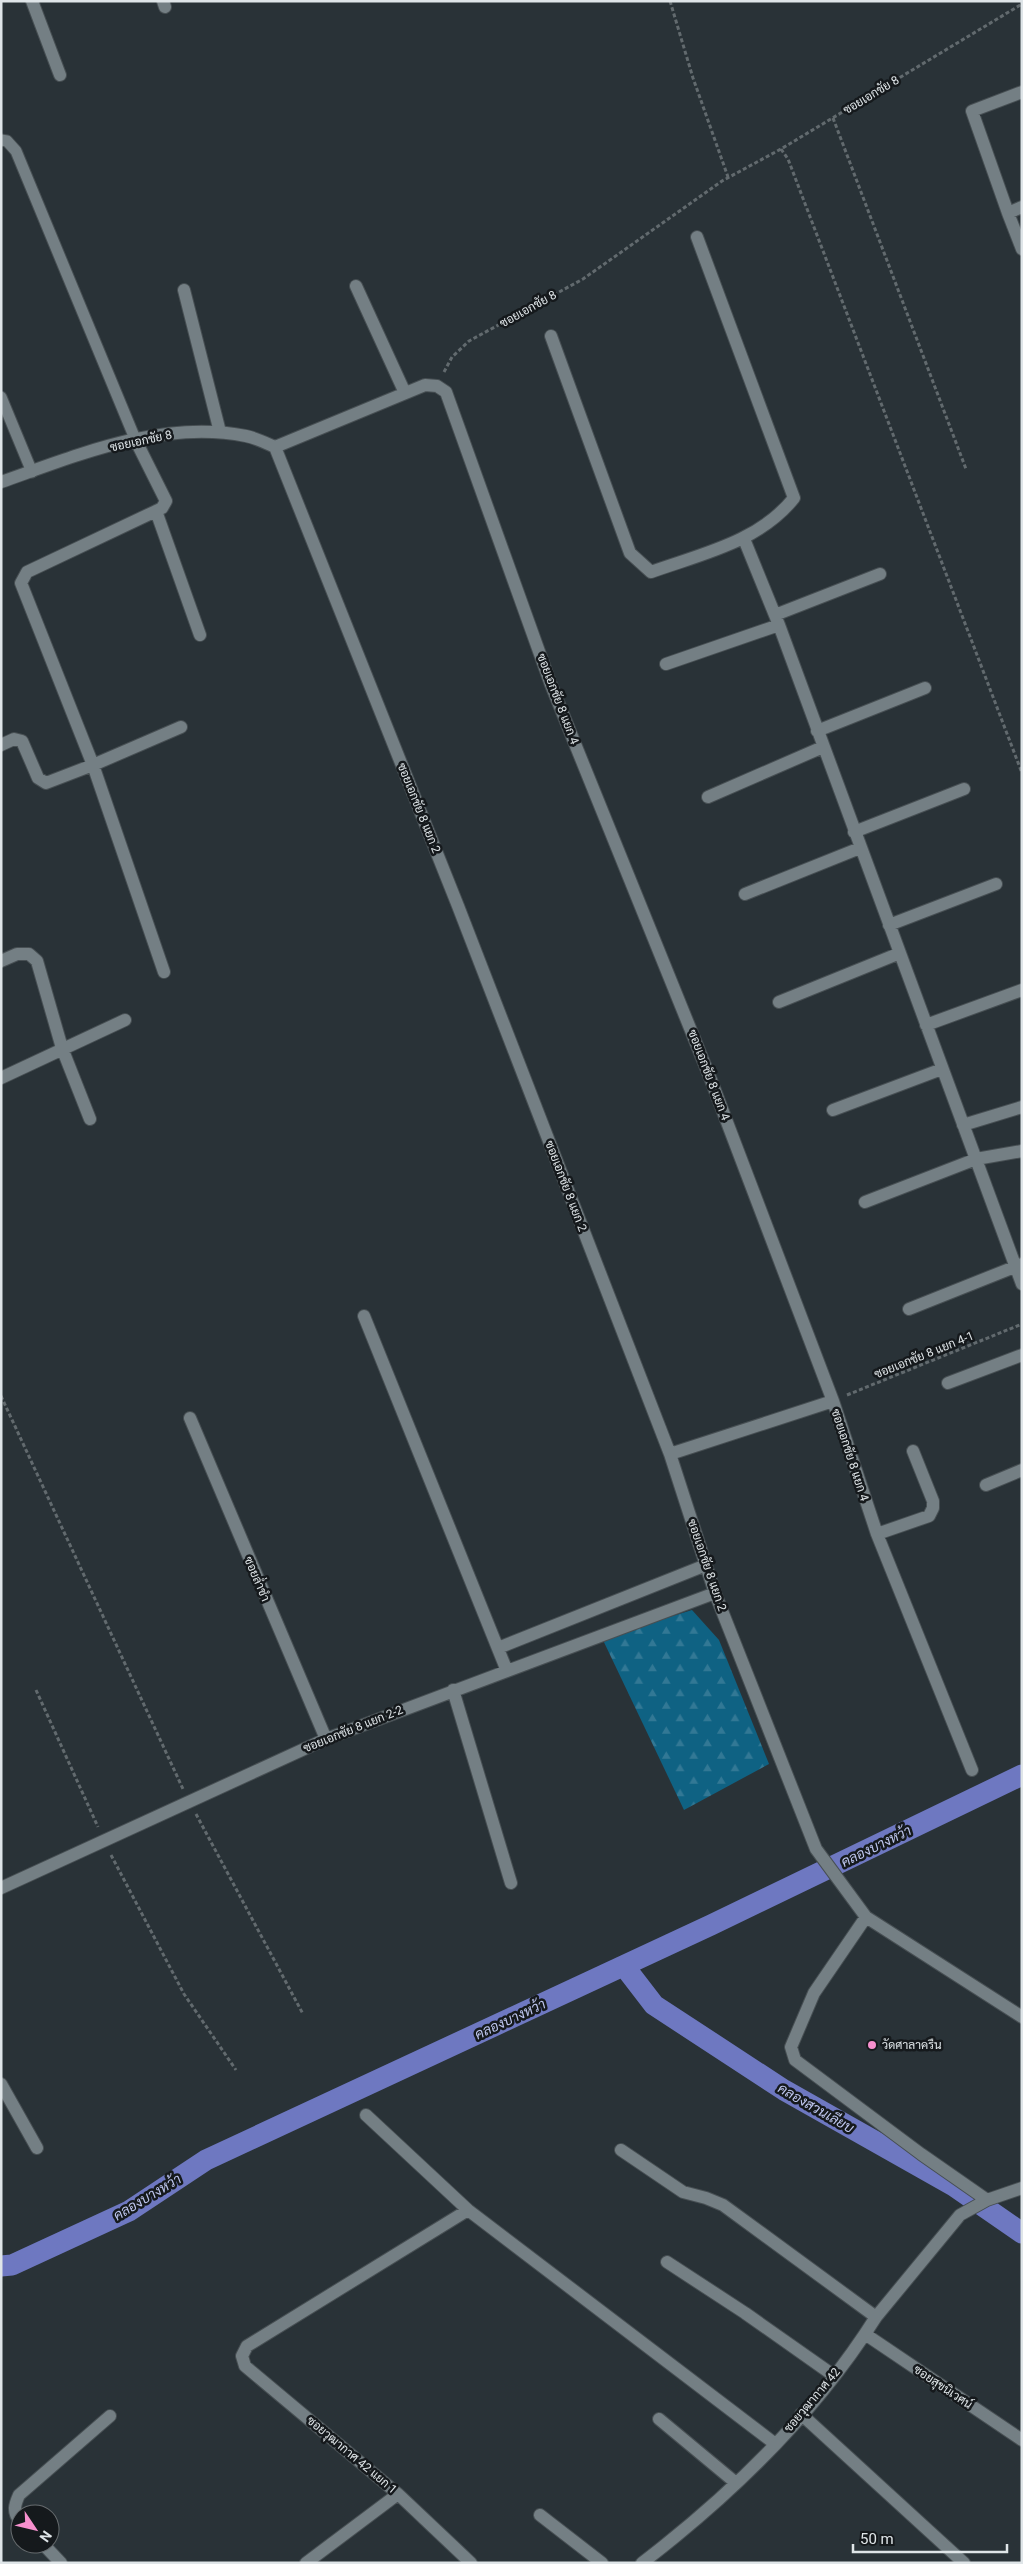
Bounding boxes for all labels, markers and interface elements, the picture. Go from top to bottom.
street label: ซอยเอกชัย 8 [840,73,902,117]
street label: ซอยเอกชัย 8 [497,288,559,330]
street label: ซอยเอกชัย 8 [109,428,173,454]
street label: ซอยเอกชัย 8 แยก 4 [534,652,582,747]
street label: ซอยเอกชัย 8 แยก 2 [394,761,444,855]
street label: ซอยเอกชัย 8 แยก 4 [685,1028,733,1123]
street label: ซอยเอกชัย 8 แยก 2 [542,1139,590,1234]
street label: ซอยเอกชัย 8 แยก 4-1 [872,1329,976,1381]
street label: ซอยเอกชัย 8 แยก 4 [828,1407,872,1503]
street label: ซอยเอกชัย 8 แยก 2 [685,1517,729,1613]
street label: ซอยล่ำชำ [241,1553,275,1603]
street label: ซอยเอกชัย 8 แยก 2-2 [301,1703,405,1755]
water label: คลองบางหว้า [838,1822,914,1870]
water label: คลองบางหว้า [472,1996,548,2042]
place label: วัดศาลาครืน [882,2038,942,2052]
marker: วัดศาลาครืน [866,2039,878,2051]
water label: คลองสวนเลียบ [775,2079,857,2136]
water label: คลองบางหว้า [110,2170,184,2223]
street label: ซอยสุขนิเวศน์ [910,2361,976,2414]
street label: ซอยวุฒากาศ 42 [781,2365,845,2436]
street label: ซอยวุฒากาศ 42 แยก 1 [303,2413,400,2498]
north arrow [10,2504,60,2554]
scale bar [853,2522,1007,2554]
text: N [36,2528,55,2545]
text: 50 m [860,2530,894,2548]

